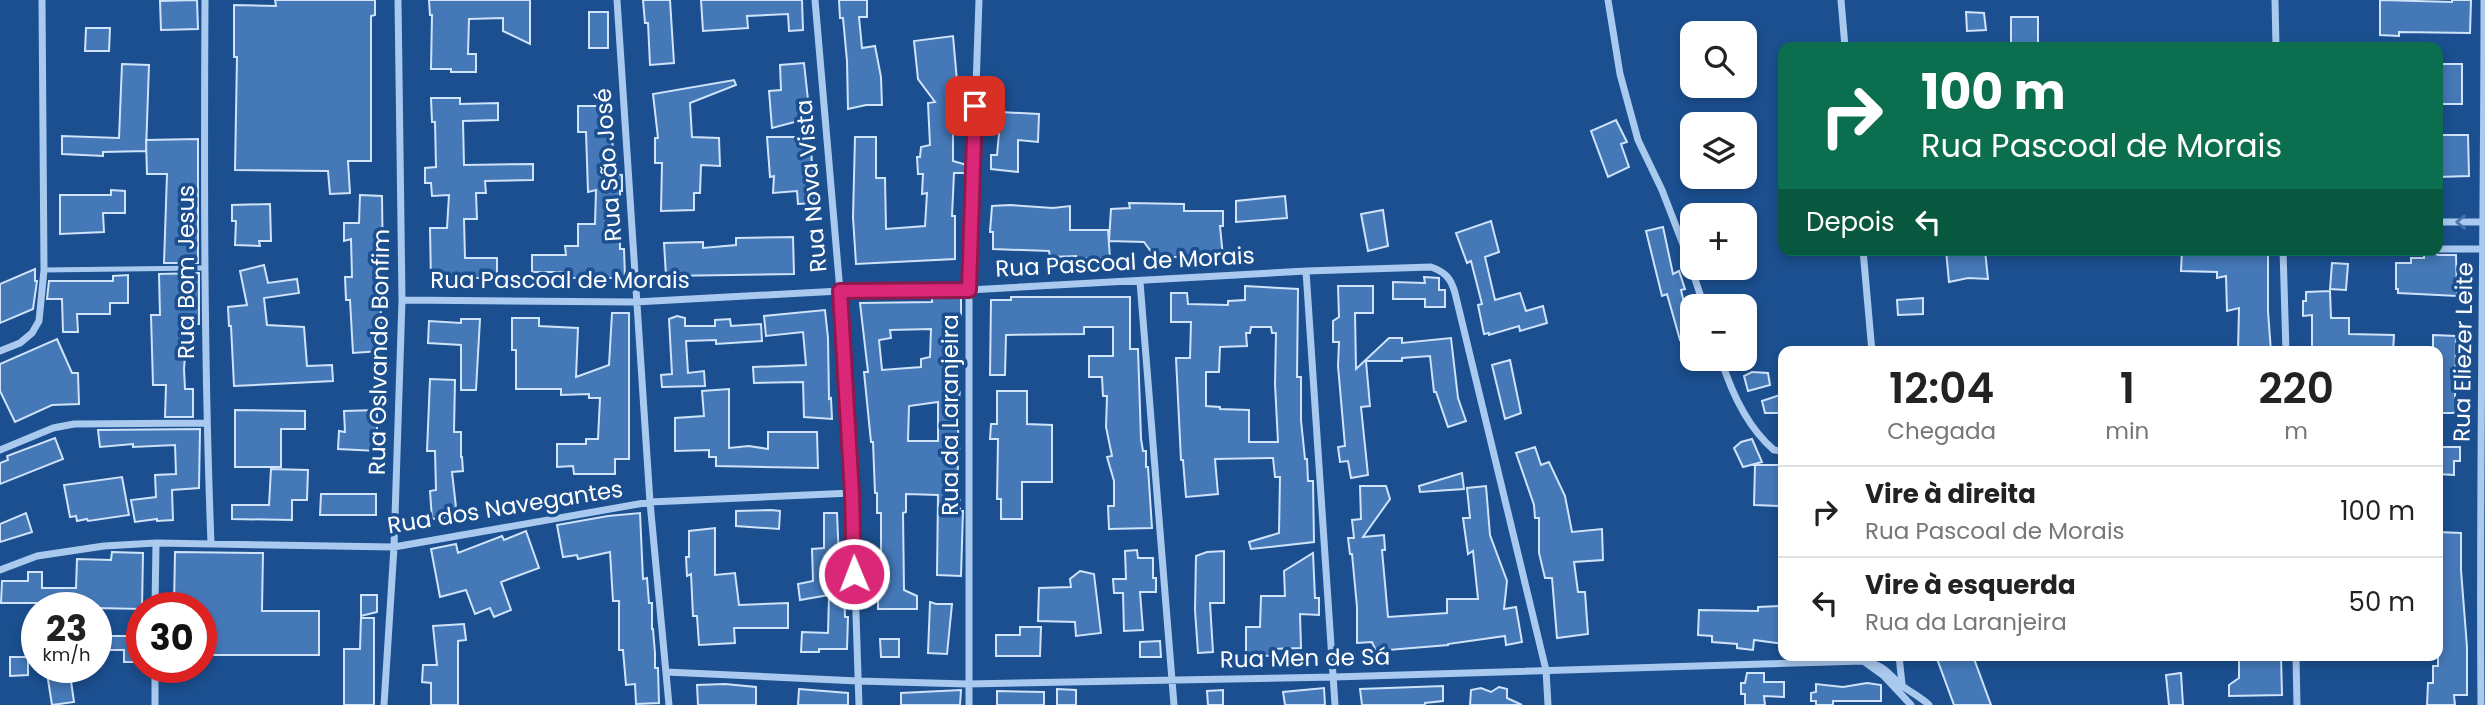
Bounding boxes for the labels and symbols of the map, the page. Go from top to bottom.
pin [945,76,1005,136]
street label: Rua São José [587,87,629,243]
street label: Rua Nova Vista [788,98,834,274]
street label: Rua Bom Jesus [170,185,202,359]
one-way arrow [2456,214,2466,230]
street label: Rua Oslvando Bonfim [361,229,397,475]
street label: Rua Pascoal de Morais [995,239,1255,285]
street label: Rua Eliezer Leite [2445,262,2481,442]
street label: Rua Pascoal de Morais [430,264,690,296]
street label: Rua da Laranjeira [934,314,966,516]
street label: Rua dos Navegantes [385,473,625,541]
position arrow [817,537,891,611]
speed limit sign: 30 [126,592,217,683]
street label: Rua Men de Sá [1220,641,1390,675]

